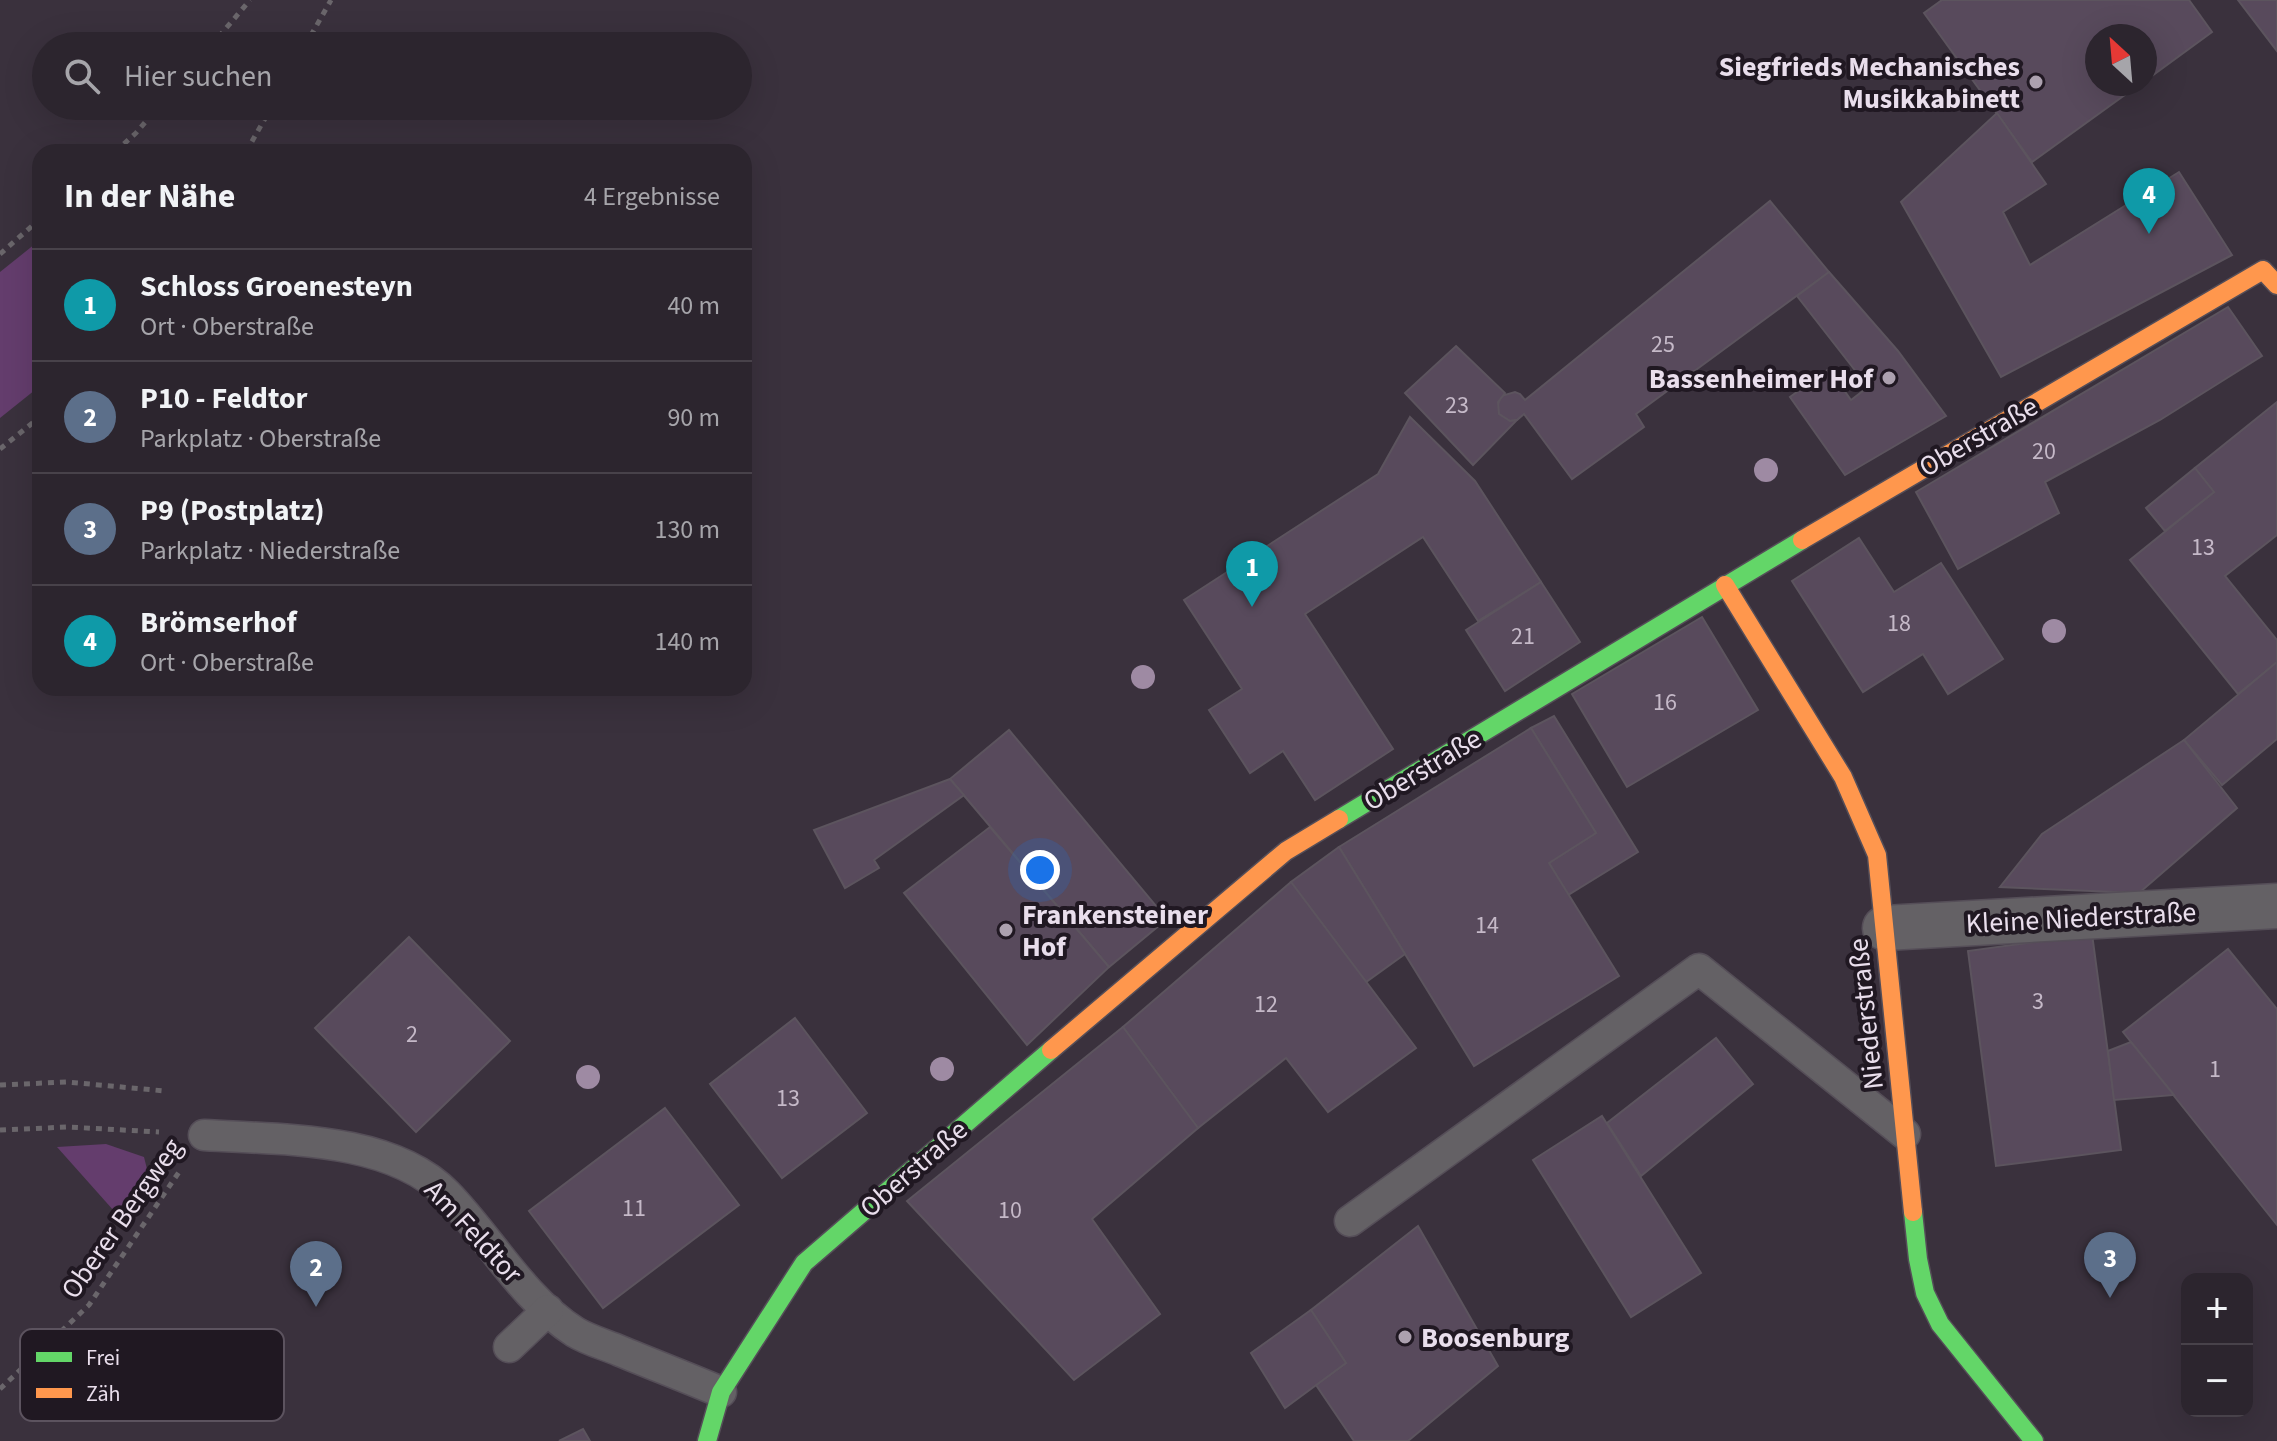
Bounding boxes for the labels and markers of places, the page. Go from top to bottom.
place label: Siegfrieds Mechanisches Musikkabinett [1719,47,2020,119]
marker: Siegfrieds Mechanisches Musikkabinett [2027,73,2045,91]
pin: 4 [2123,168,2175,234]
place label: Bassenheimer Hof [1649,359,1874,399]
marker: Bassenheimer Hof [1880,369,1898,387]
pin: 1 [1226,541,1278,607]
place label: Frankensteiner Hof [1022,895,1209,967]
marker: Frankensteiner Hof [997,921,1015,939]
pin: 3 [2084,1232,2136,1298]
pin: 2 [290,1241,342,1307]
place label: Boosenburg [1421,1318,1570,1358]
marker: Boosenburg [1396,1328,1414,1346]

